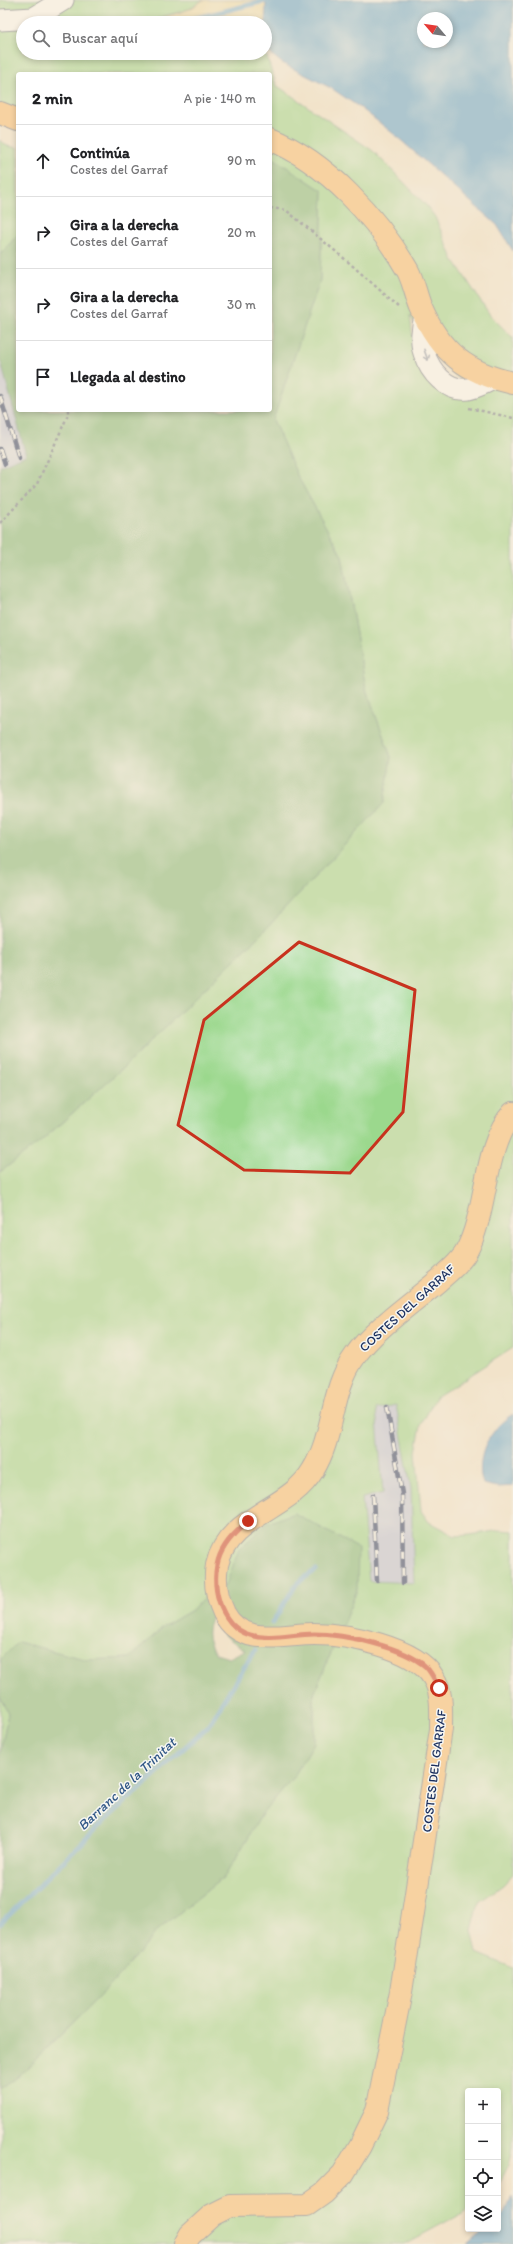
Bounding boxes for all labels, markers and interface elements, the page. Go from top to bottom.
north arrow [417,12,453,48]
search box [16,16,272,60]
icon: search [30,27,52,49]
text: Buscar aquí [62,29,138,47]
text: 2 min [32,88,72,108]
text: A pie · 140 m [184,91,256,106]
text: Continúa [70,144,130,162]
icon: ahead [32,150,54,172]
text: 90 m [227,153,256,168]
text: Costes del Garraf [70,162,168,177]
text: Gira a la derecha [70,216,179,234]
icon: right [32,222,54,244]
text: 20 m [227,225,256,240]
text: Costes del Garraf [70,234,168,249]
text: Gira a la derecha [70,288,179,306]
icon: right [32,294,54,316]
text: 30 m [227,297,256,312]
text: Costes del Garraf [70,306,168,321]
one-way arrow [422,348,430,360]
icon: arrive [32,366,54,388]
text: Llegada al destino [70,368,186,386]
street label: COSTES DEL GARRAF [356,1261,458,1355]
route end [239,1512,257,1530]
route start [430,1679,448,1697]
street label: COSTES DEL GARRAF [419,1709,449,1833]
water label: Barranc de la Trinitat [74,1733,181,1834]
map controls [465,2088,501,2232]
button: + [465,2088,501,2124]
button: − [465,2124,501,2160]
button: locate [465,2160,501,2196]
button: layers [465,2196,501,2232]

